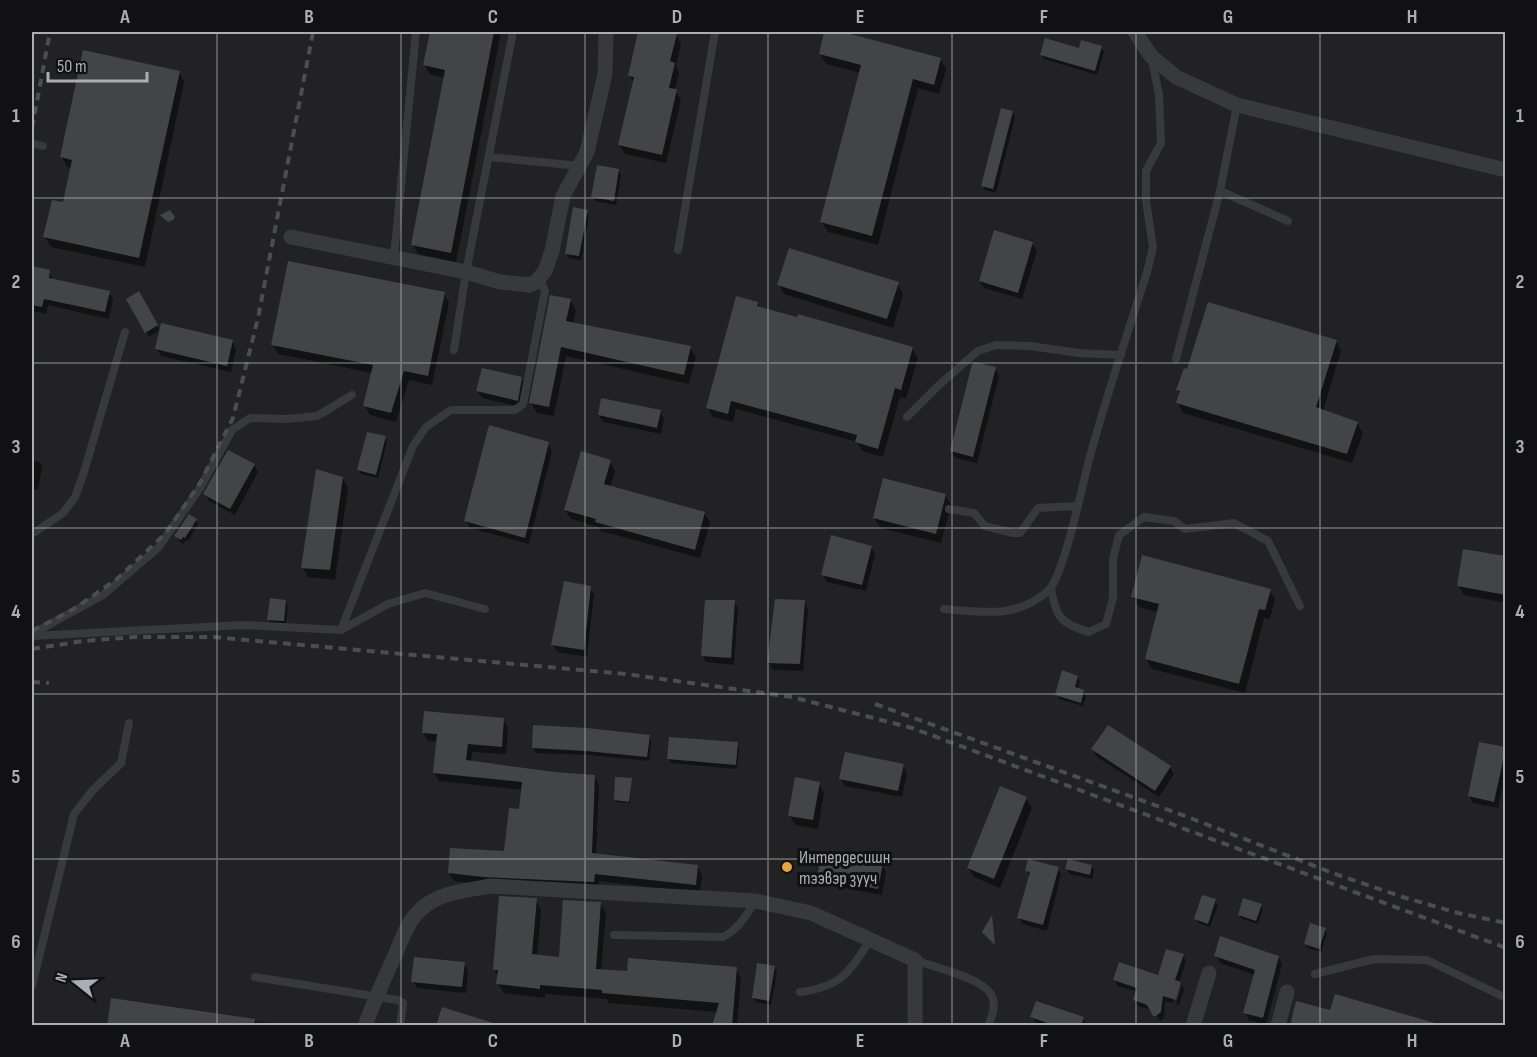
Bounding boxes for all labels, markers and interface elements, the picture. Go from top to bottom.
text: A [119,5,130,29]
text: B [304,5,314,29]
text: C [488,5,498,29]
text: D [672,5,682,29]
text: E [856,5,864,29]
text: F [1040,5,1048,29]
text: G [1223,5,1233,29]
text: H [1407,5,1417,29]
scale bar [48,45,147,83]
text: 50 m [57,56,87,77]
text: 1 [12,104,20,128]
text: 1 [1516,104,1524,128]
text: 2 [12,270,20,294]
text: 2 [1516,270,1524,294]
text: 3 [12,435,21,459]
text: 3 [1516,435,1525,459]
text: 4 [11,600,21,624]
text: 4 [1515,600,1525,624]
text: 5 [12,765,21,789]
text: 5 [1516,765,1525,789]
place label: Интердесишн тээвэр зууч [799,847,890,889]
marker: Интердесишн тээвэр зууч [780,860,794,874]
text: 6 [11,930,21,954]
text: 6 [1515,930,1525,954]
north arrow [45,952,105,1012]
text: N [52,971,73,985]
text: A [119,1029,130,1053]
text: B [304,1029,314,1053]
text: C [488,1029,498,1053]
text: D [672,1029,682,1053]
text: E [856,1029,864,1053]
text: F [1040,1029,1048,1053]
text: G [1223,1029,1233,1053]
text: H [1407,1029,1417,1053]

